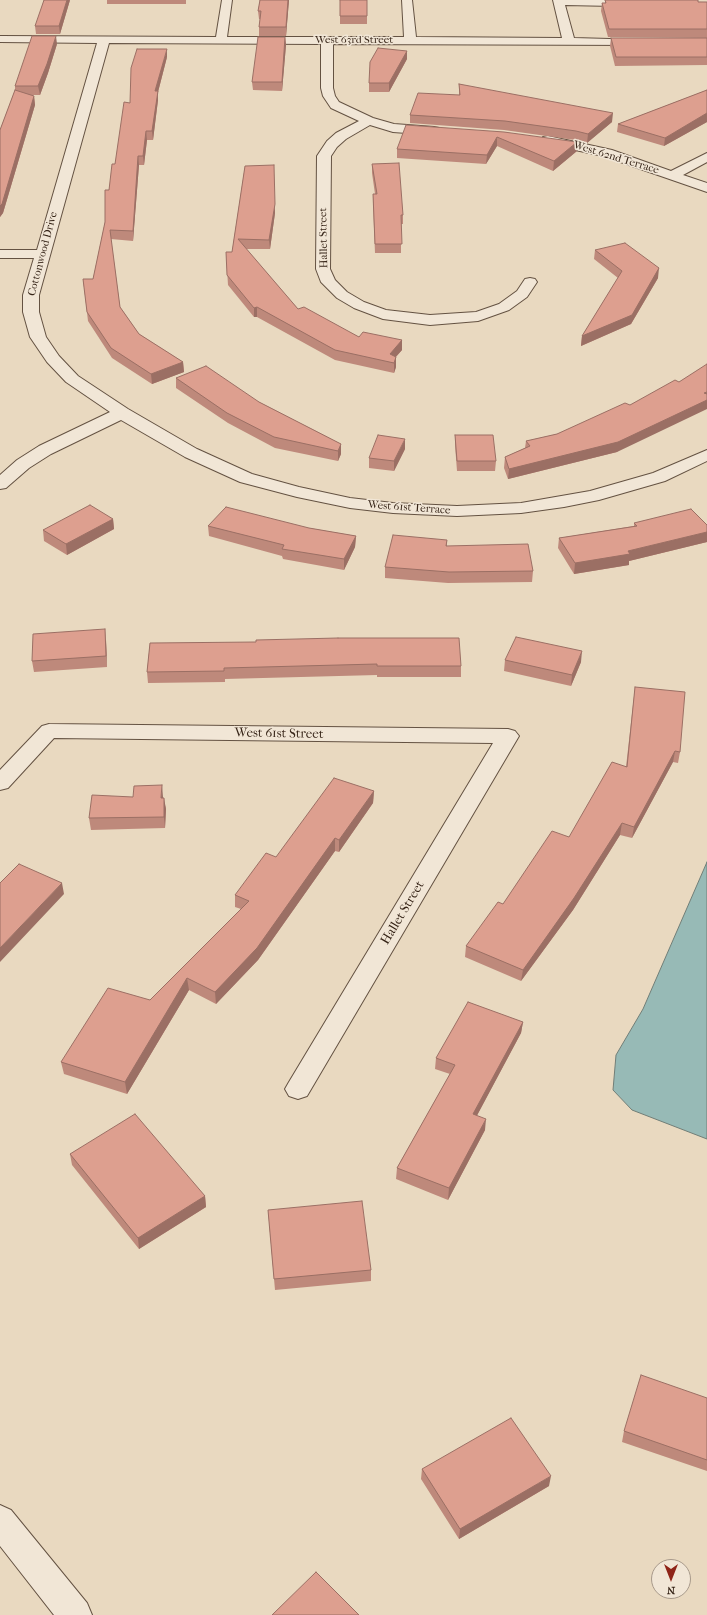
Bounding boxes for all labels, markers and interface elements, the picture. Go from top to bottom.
street label: West 63rd Street [315,33,393,47]
street label: West 62nd Terrace [572,139,660,177]
street label: Hallet Street [317,208,331,268]
street label: Cottonwood Drive [25,210,61,298]
street label: West 61st Terrace [367,499,451,517]
street label: West 61st Street [235,725,323,743]
street label: Hallet Street [378,878,428,948]
north arrow [651,1559,691,1599]
text: N [667,1584,675,1597]

